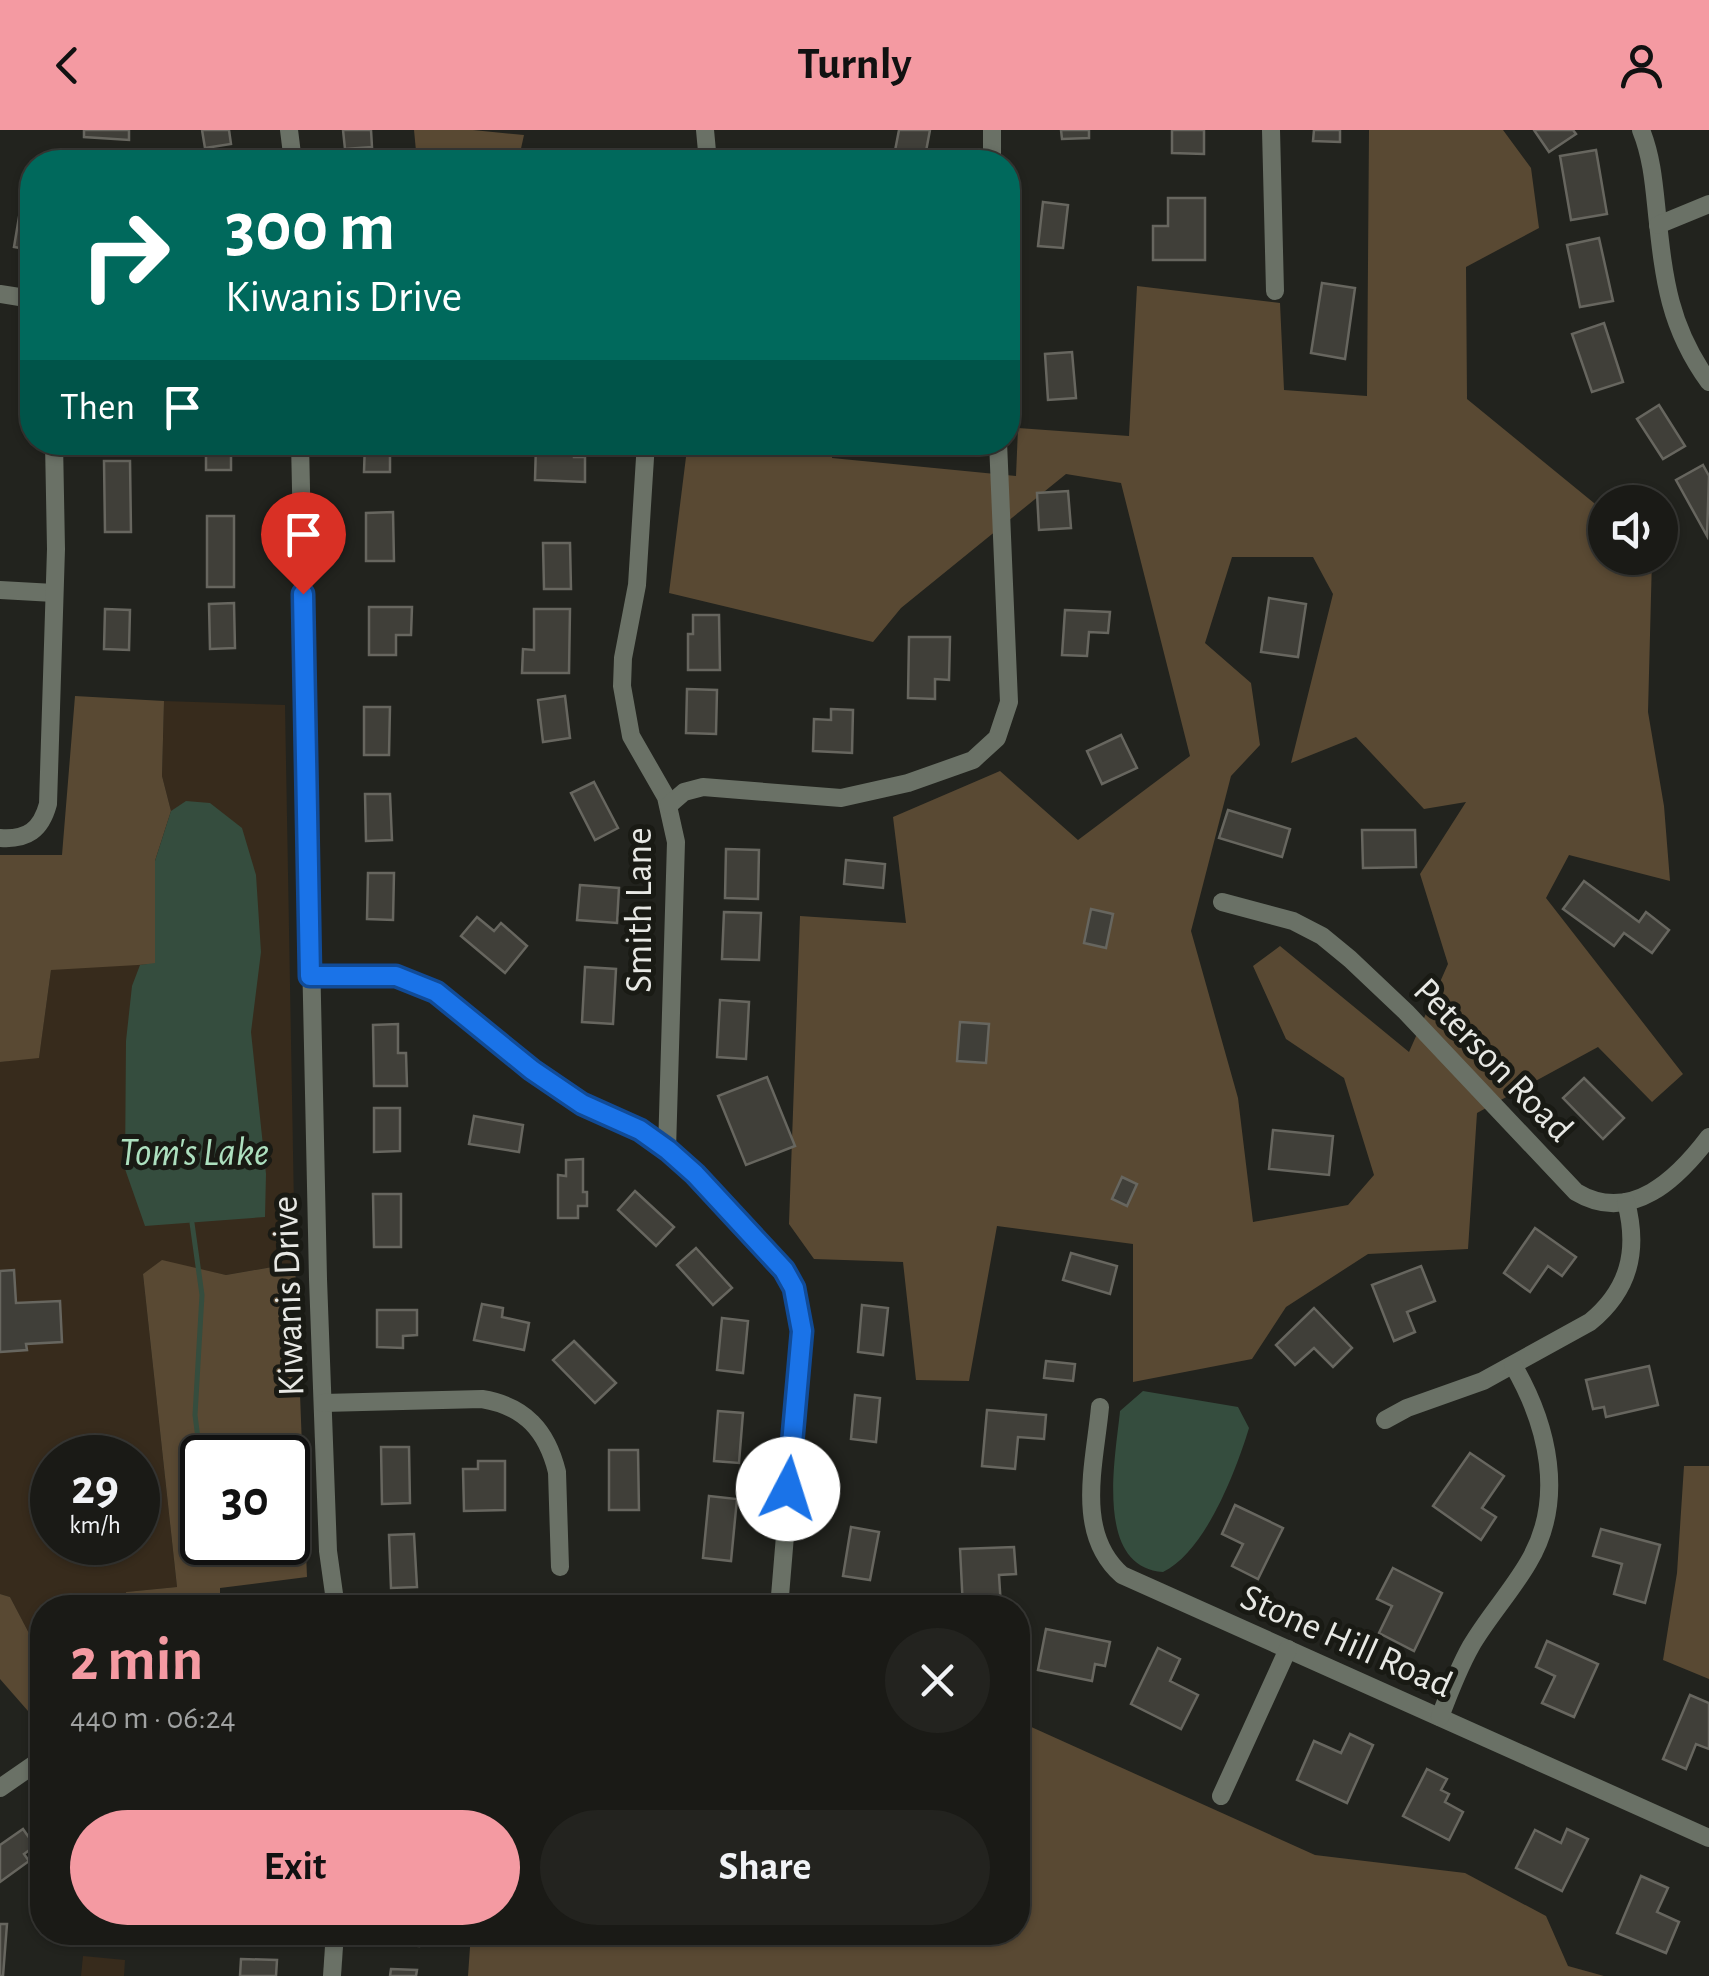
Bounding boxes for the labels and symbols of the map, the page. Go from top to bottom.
pin [261,492,346,595]
street label: Smith Lane [621,827,659,993]
street label: Peterson Road [1406,971,1579,1149]
water label: Tom's Lake [119,1133,269,1173]
street label: Kiwanis Drive [267,1195,311,1397]
speed limit sign: 30 [180,1435,310,1565]
position arrow [736,1437,840,1541]
street label: Stone Hill Road [1235,1578,1458,1705]

